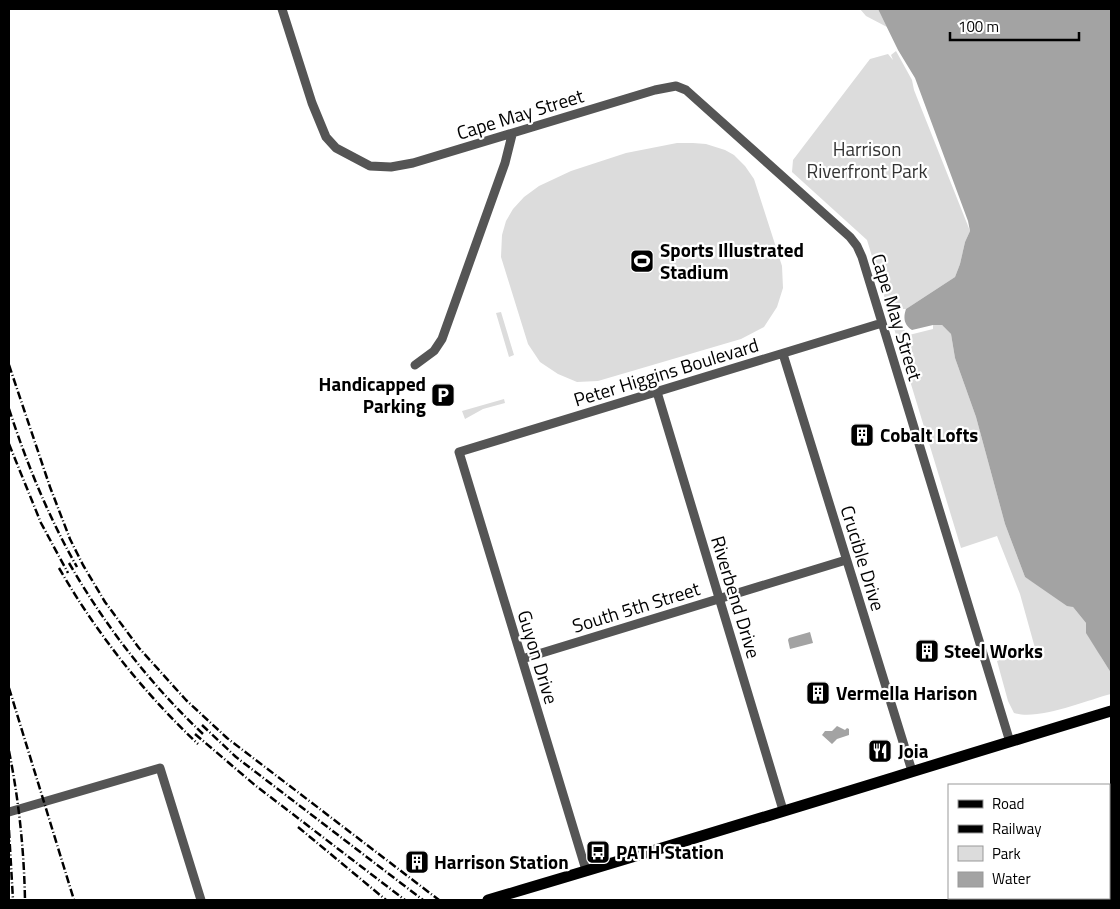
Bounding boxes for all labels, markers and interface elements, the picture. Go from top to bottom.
scale bar [950,10,1079,42]
text: 100 m [958,15,999,38]
street label: Cape May Street [453,80,587,147]
park label: Harrison Riverfront Park [806,134,928,185]
place label: Sports Illustrated Stadium [660,235,804,286]
sports icon: Sports Illustrated Stadium [629,248,655,274]
street label: Cape May Street [864,250,931,384]
street label: Peter Higgins Boulevard [570,330,762,413]
place label: Handicapped Parking [319,369,426,420]
parking icon: Handicapped Parking [430,382,456,408]
place label: Cobalt Lofts [880,420,978,449]
building icon: Cobalt Lofts [849,422,875,448]
street label: Crucible Drive [834,501,893,614]
street label: Riverbend Drive [704,532,769,662]
street label: South 5th Street [568,573,704,640]
street label: Guyon Drive [510,606,566,707]
place label: Steel Works [944,636,1043,665]
building icon: Steel Works [914,638,940,664]
place label: Vermella Harison [836,678,978,707]
building icon: Vermella Harison [805,680,831,706]
place label: Joia [898,736,929,765]
restaurant icon: Joia [867,738,893,764]
legend [948,784,1110,899]
text: Road [992,792,1024,815]
text: Railway [992,817,1042,840]
place label: PATH Station [616,837,724,866]
bus stop icon: PATH Station [585,839,611,865]
text: Park [992,842,1021,865]
place label: Harrison Station [434,847,569,876]
building icon: Harrison Station [404,849,430,875]
text: Water [992,867,1031,890]

